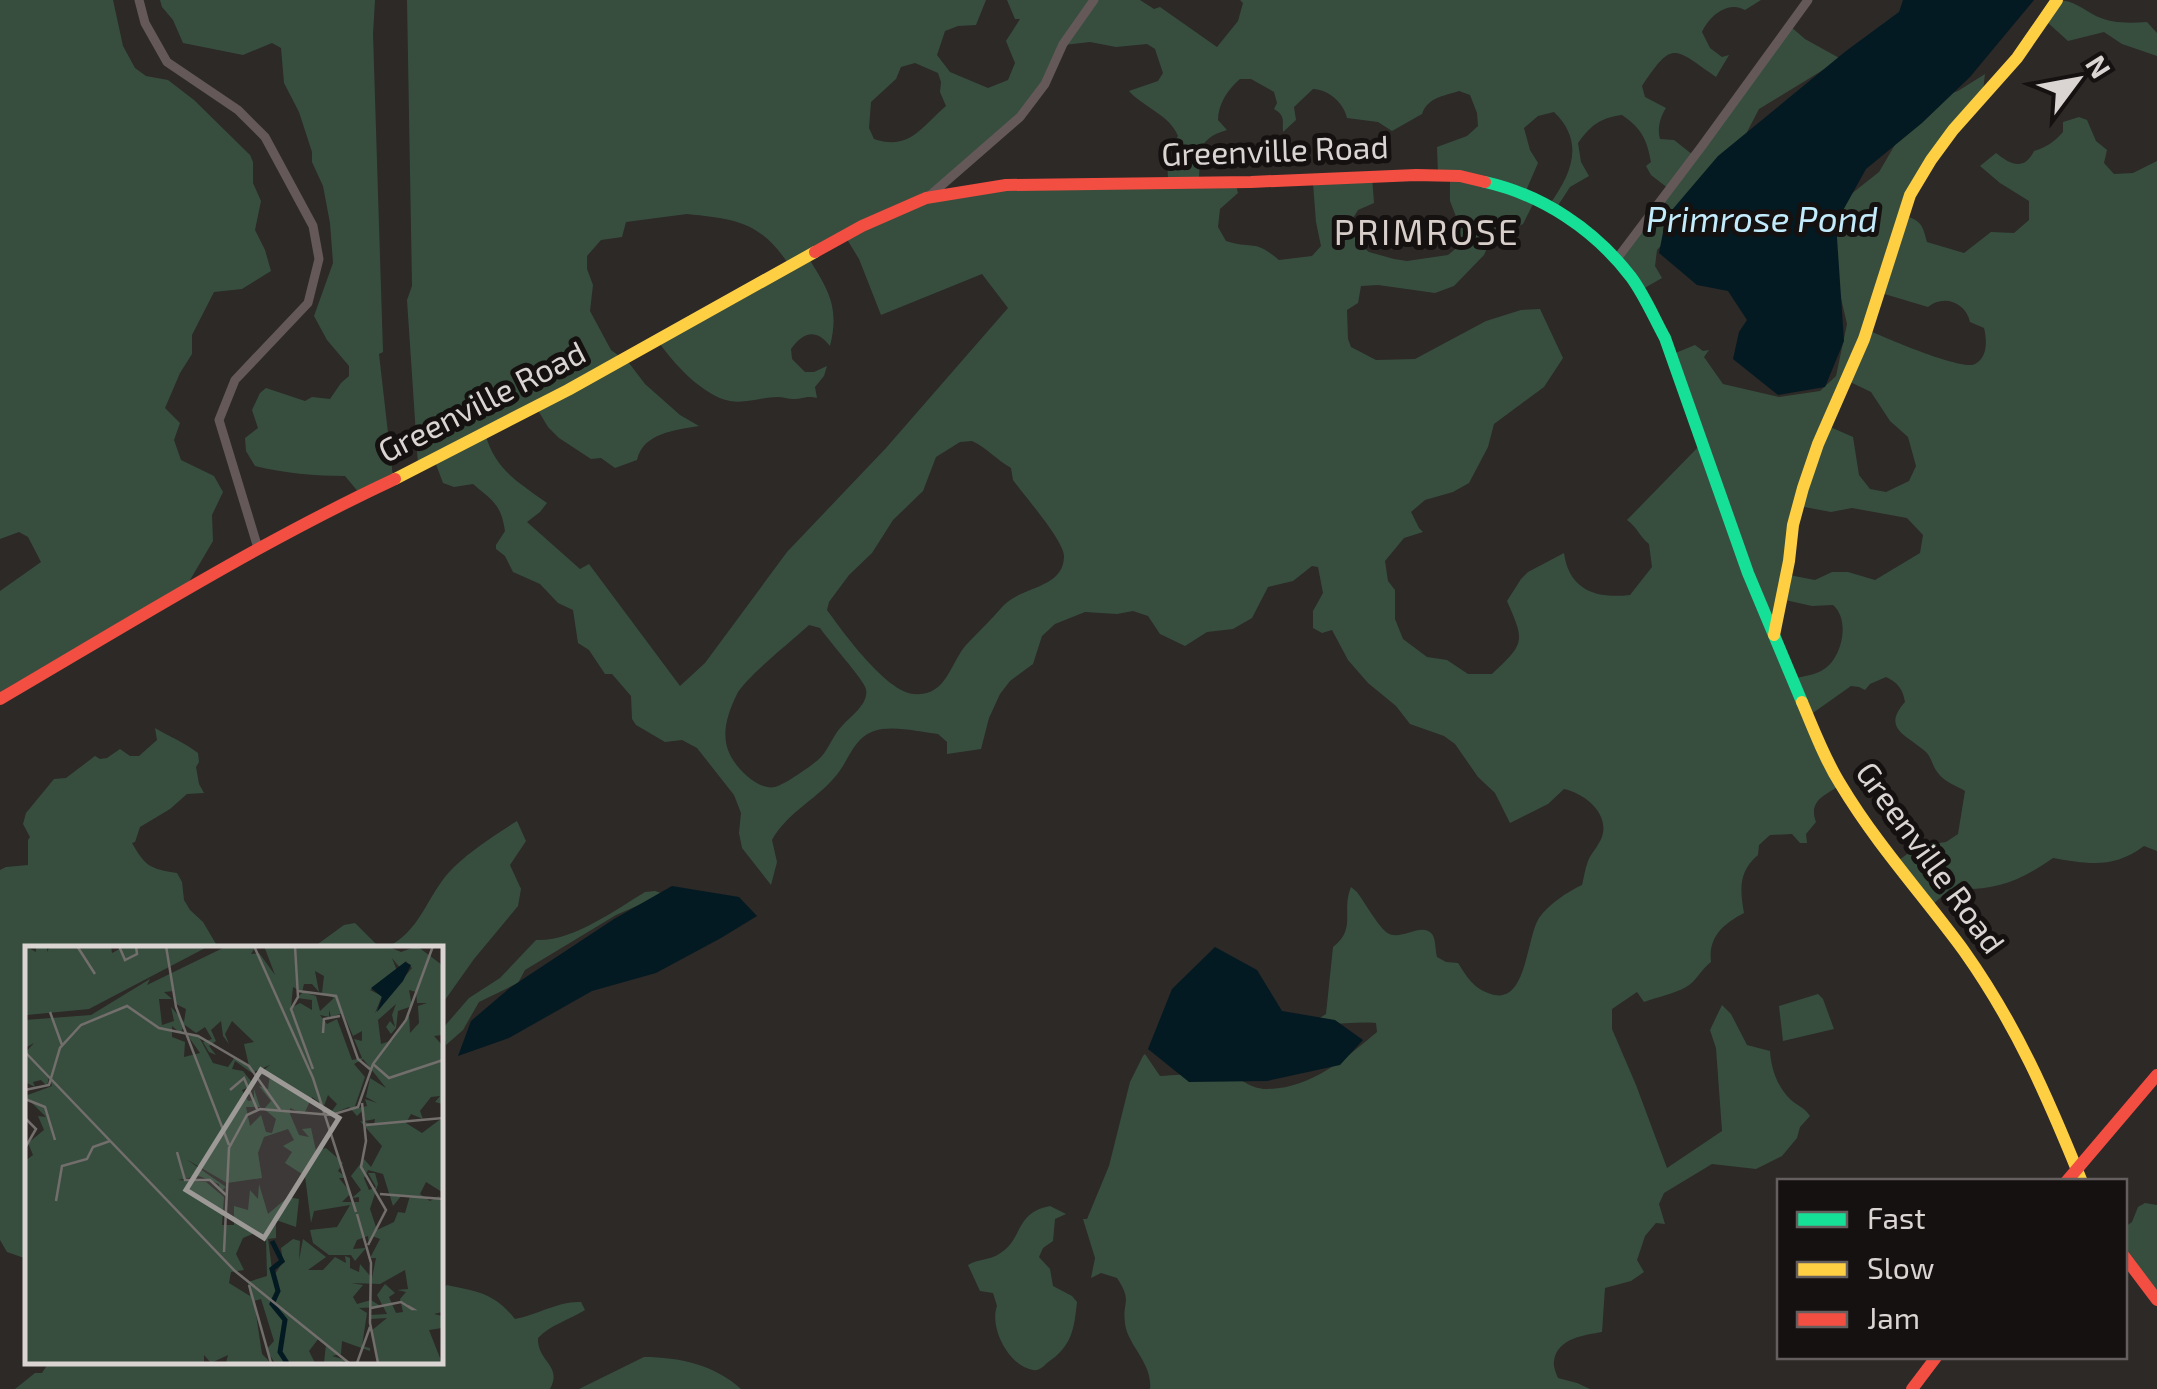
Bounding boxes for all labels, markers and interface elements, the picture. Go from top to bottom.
north arrow [2027,30,2127,130]
text: N [2079,49,2119,84]
street label: Greenville Road [1161,126,1389,172]
water label: Primrose Pond [1646,197,1878,239]
district label: PRIMROSE [1334,210,1520,252]
street label: Greenville Road [371,332,591,469]
street label: Greenville Road [1849,754,2014,960]
inset map [25,946,442,1364]
legend [1777,1179,2127,1359]
text: Fast [1867,1199,1926,1235]
text: Slow [1867,1249,1934,1285]
text: Jam [1867,1299,1920,1335]

